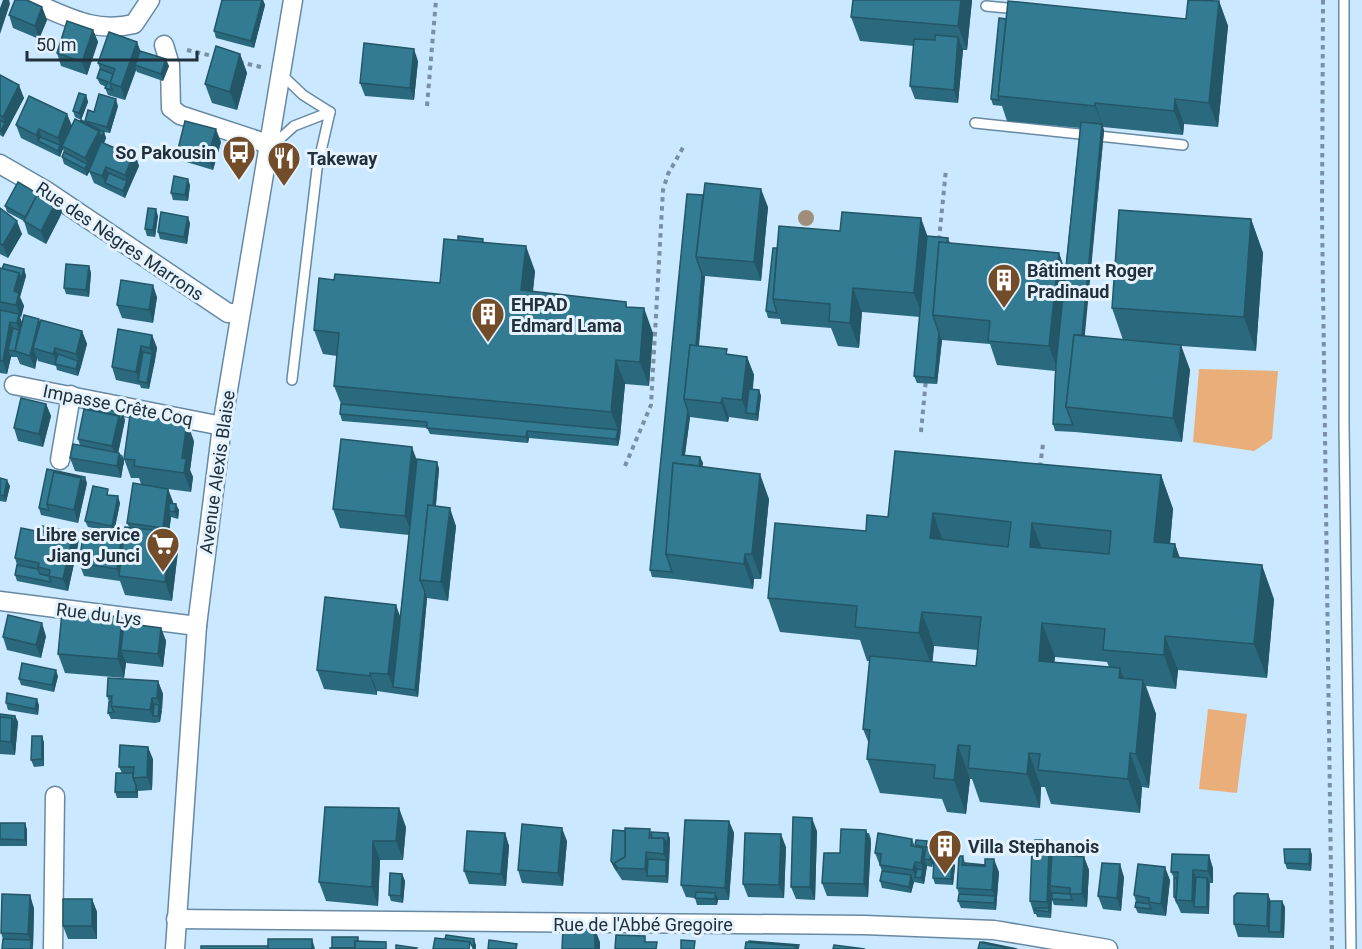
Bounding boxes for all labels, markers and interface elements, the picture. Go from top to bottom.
scale bar [27,24,196,62]
text: 50 m [36,34,76,55]
bus stop icon: So Pakousin [221,134,257,181]
restaurant icon: Takeway [266,140,302,187]
place label: So Pakousin [115,142,216,163]
place label: Takeway [307,148,378,169]
street label: Rue des Nègres Marrons [32,177,208,305]
place label: Bâtiment Roger Pradinaud [1027,260,1154,302]
building icon: Bâtiment Roger Pradinaud [986,262,1022,309]
place label: EHPAD Edmard Lama [511,294,622,336]
building icon: EHPAD Edmard Lama [470,296,506,343]
street label: Impasse Crête Coq [41,380,195,430]
street label: Avenue Alexis Blaise [195,389,239,555]
place label: Libre service Jiang Junci [36,524,140,566]
supermarket icon: Libre service Jiang Junci [145,526,181,573]
street label: Rue du Lys [55,598,143,630]
building icon: Villa Stephanois [927,828,963,875]
place label: Villa Stephanois [968,836,1099,857]
street label: Rue de l'Abbé Gregoire [553,914,733,935]

